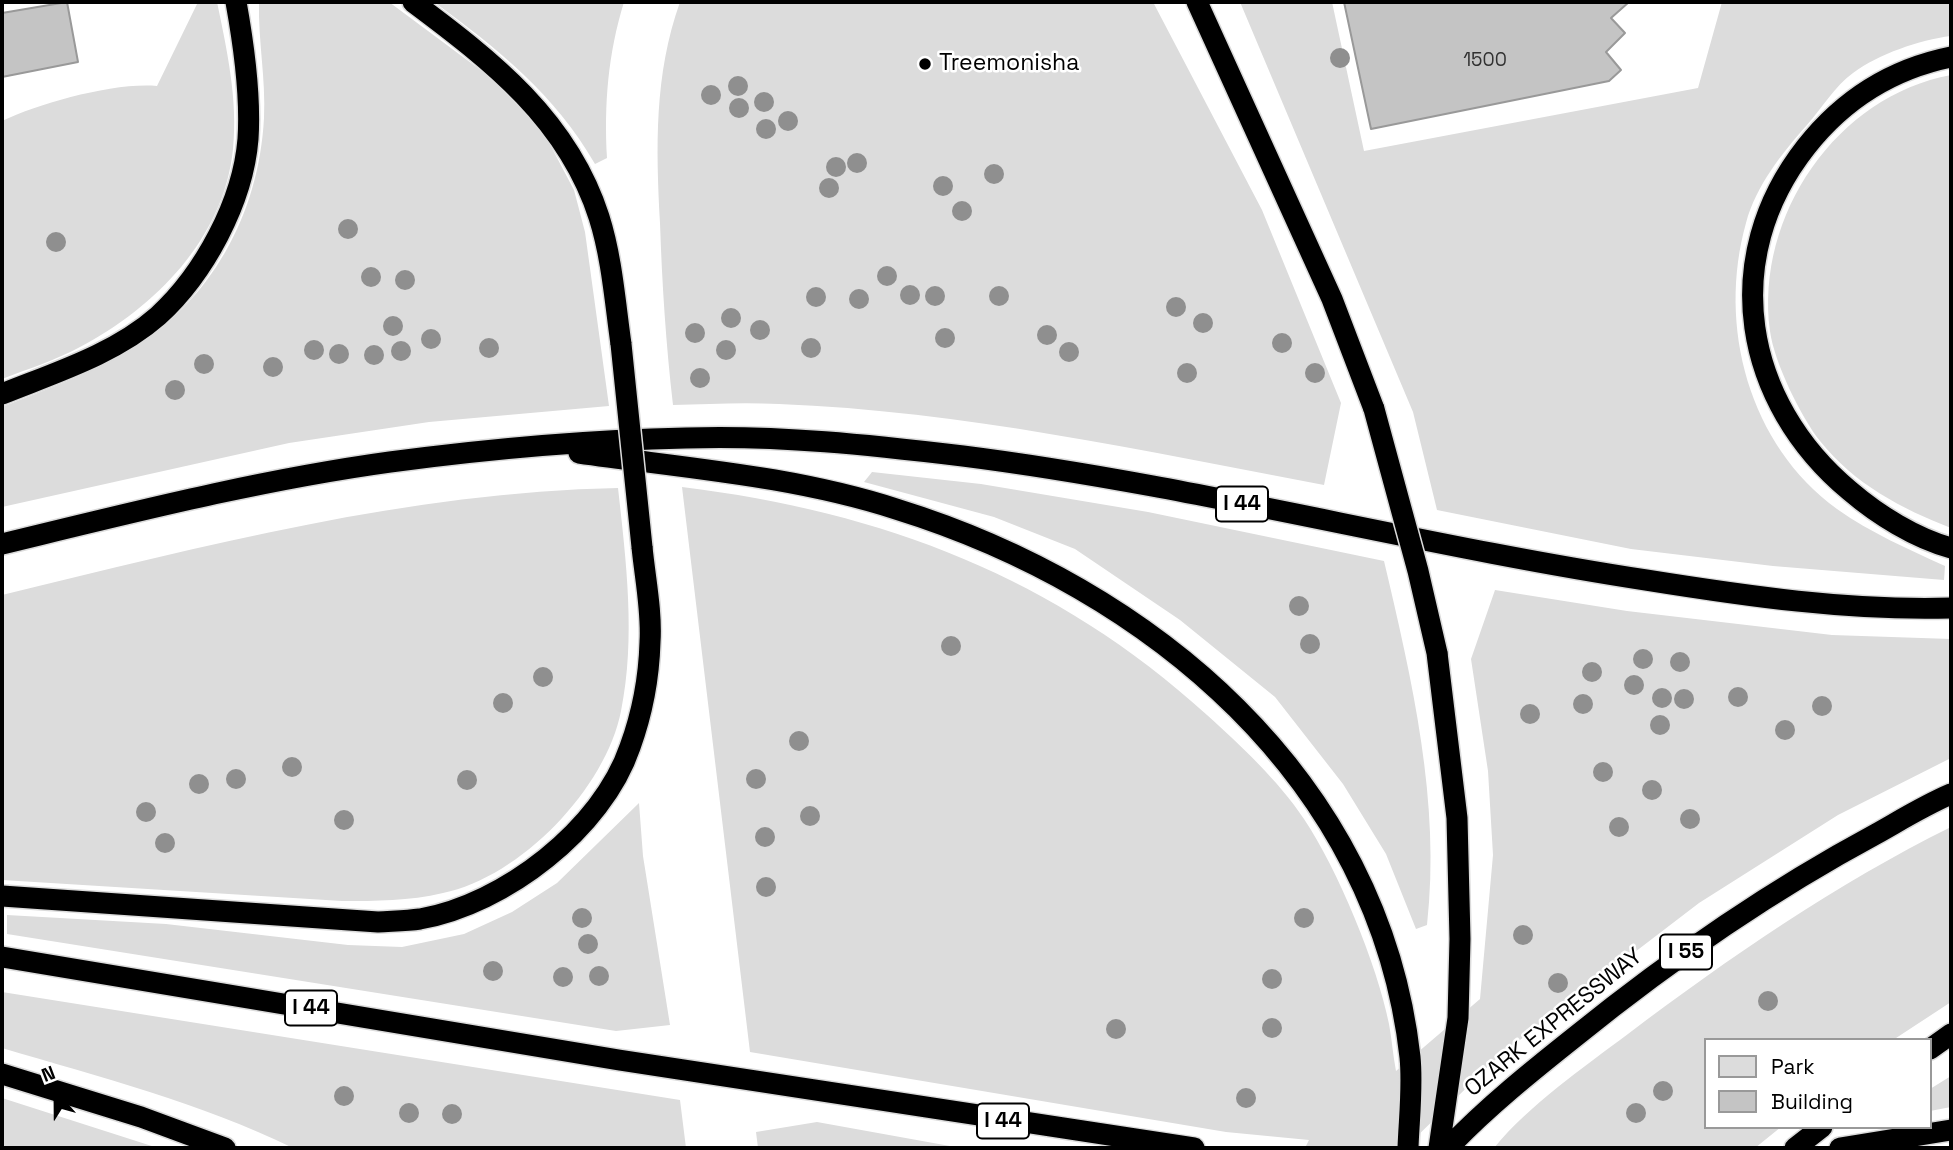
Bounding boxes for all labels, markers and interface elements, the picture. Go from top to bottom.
place label: Treemonisha [939,50,1079,78]
house number: 1500 [1463,50,1507,72]
marker: Treemonisha [917,56,933,72]
road number: I 44 [1216,486,1268,522]
road number: I 55 [1660,934,1712,970]
street label: OZARK EXPRESSWAY [1460,943,1648,1103]
road number: I 44 [285,990,337,1026]
legend [1704,1038,1932,1129]
text: Park [1771,1053,1815,1080]
north arrow [21,1059,91,1129]
text: N [38,1060,59,1088]
text: Building [1771,1088,1853,1115]
road number: I 44 [977,1104,1029,1138]

